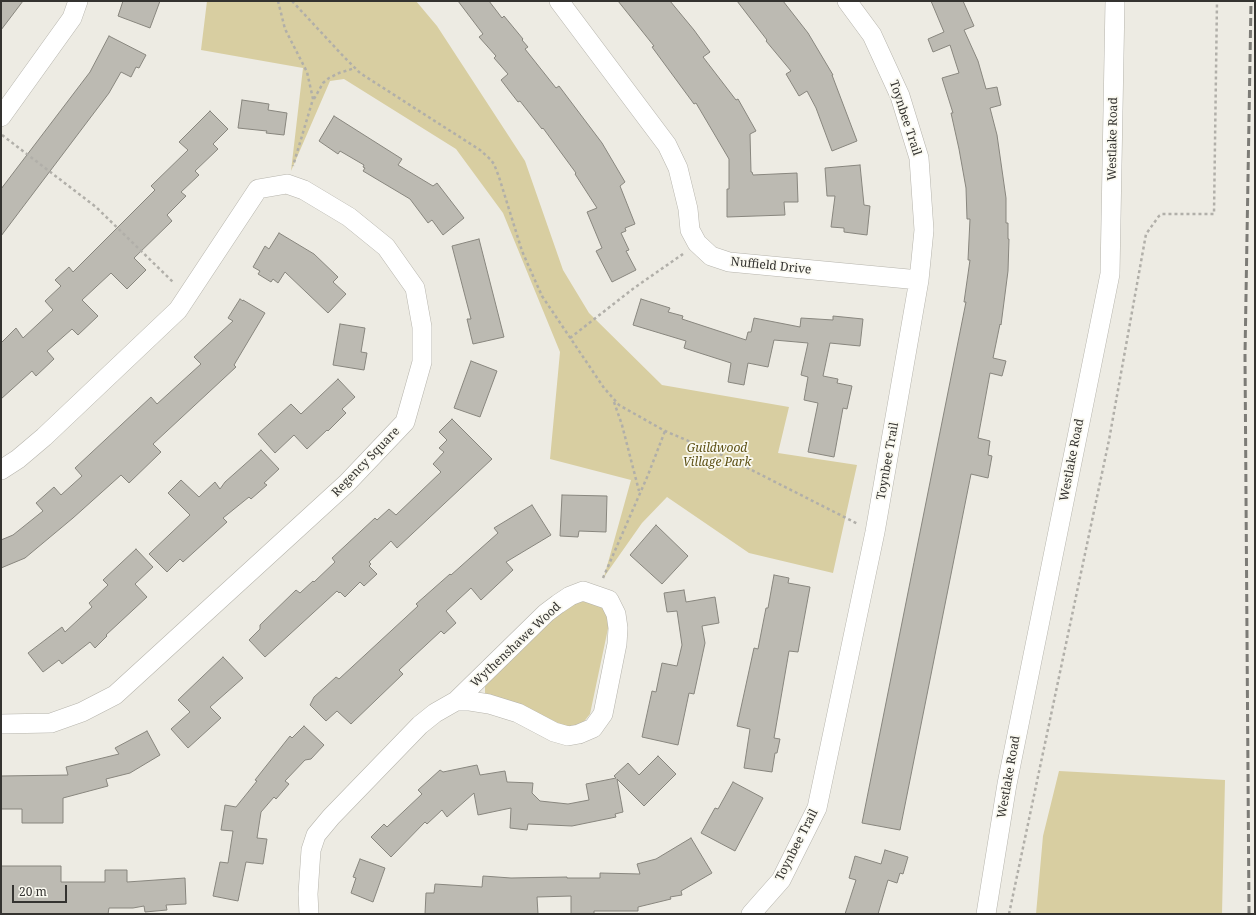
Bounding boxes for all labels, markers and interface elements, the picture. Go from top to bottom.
street label: Toynbee Trail [886,79,924,157]
street label: Westlake Road [1105,97,1121,181]
street label: Nuffield Drive [730,255,812,277]
street label: Westlake Road [1057,418,1087,502]
street label: Toynbee Trail [874,421,902,501]
street label: Regency Square [329,424,403,500]
park label: Guildwood Village Park [683,442,751,470]
street label: Wythenshawe Wood [468,599,564,691]
street label: Westlake Road [995,735,1023,819]
street label: Toynbee Trail [773,807,821,883]
scale bar [14,877,69,903]
text: 20 m [19,883,47,900]

